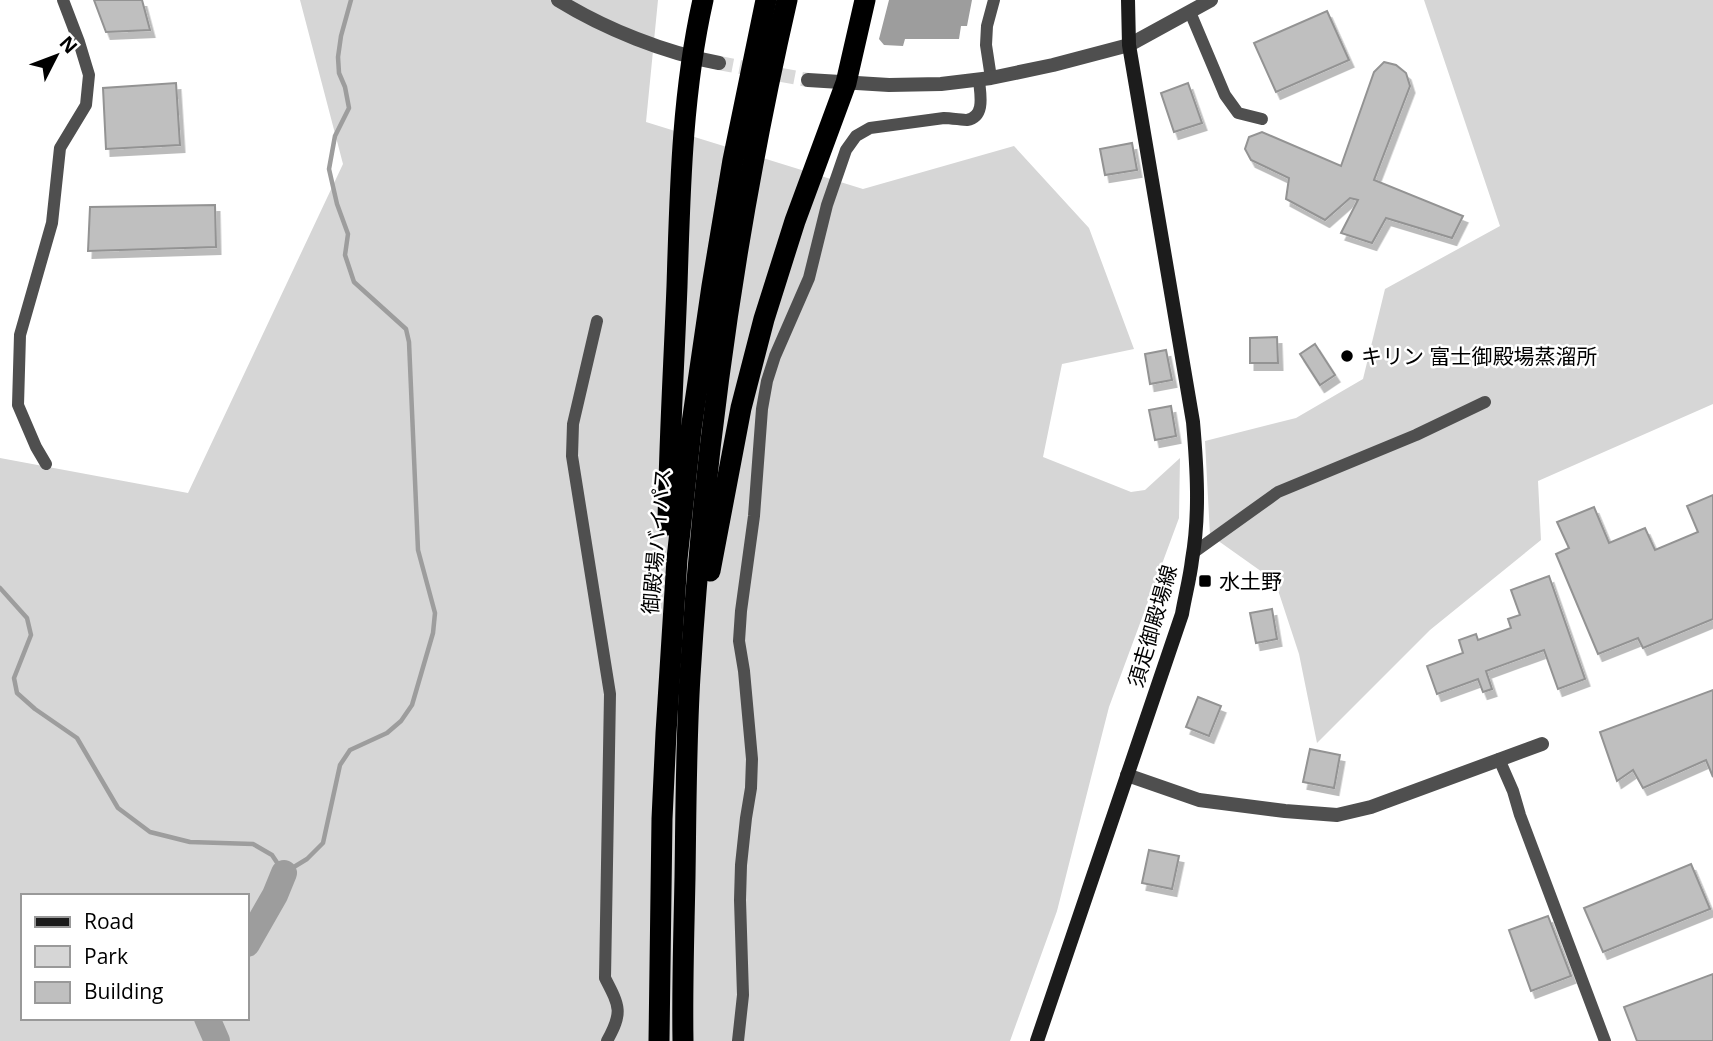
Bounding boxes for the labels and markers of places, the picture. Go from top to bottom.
place label: キリン 富士御殿場蒸溜所 [1361,342,1597,370]
marker: キリン 富士御殿場蒸溜所 [1339,348,1355,364]
place label: 水土野 [1219,567,1282,595]
marker: 水土野 [1197,573,1213,589]

